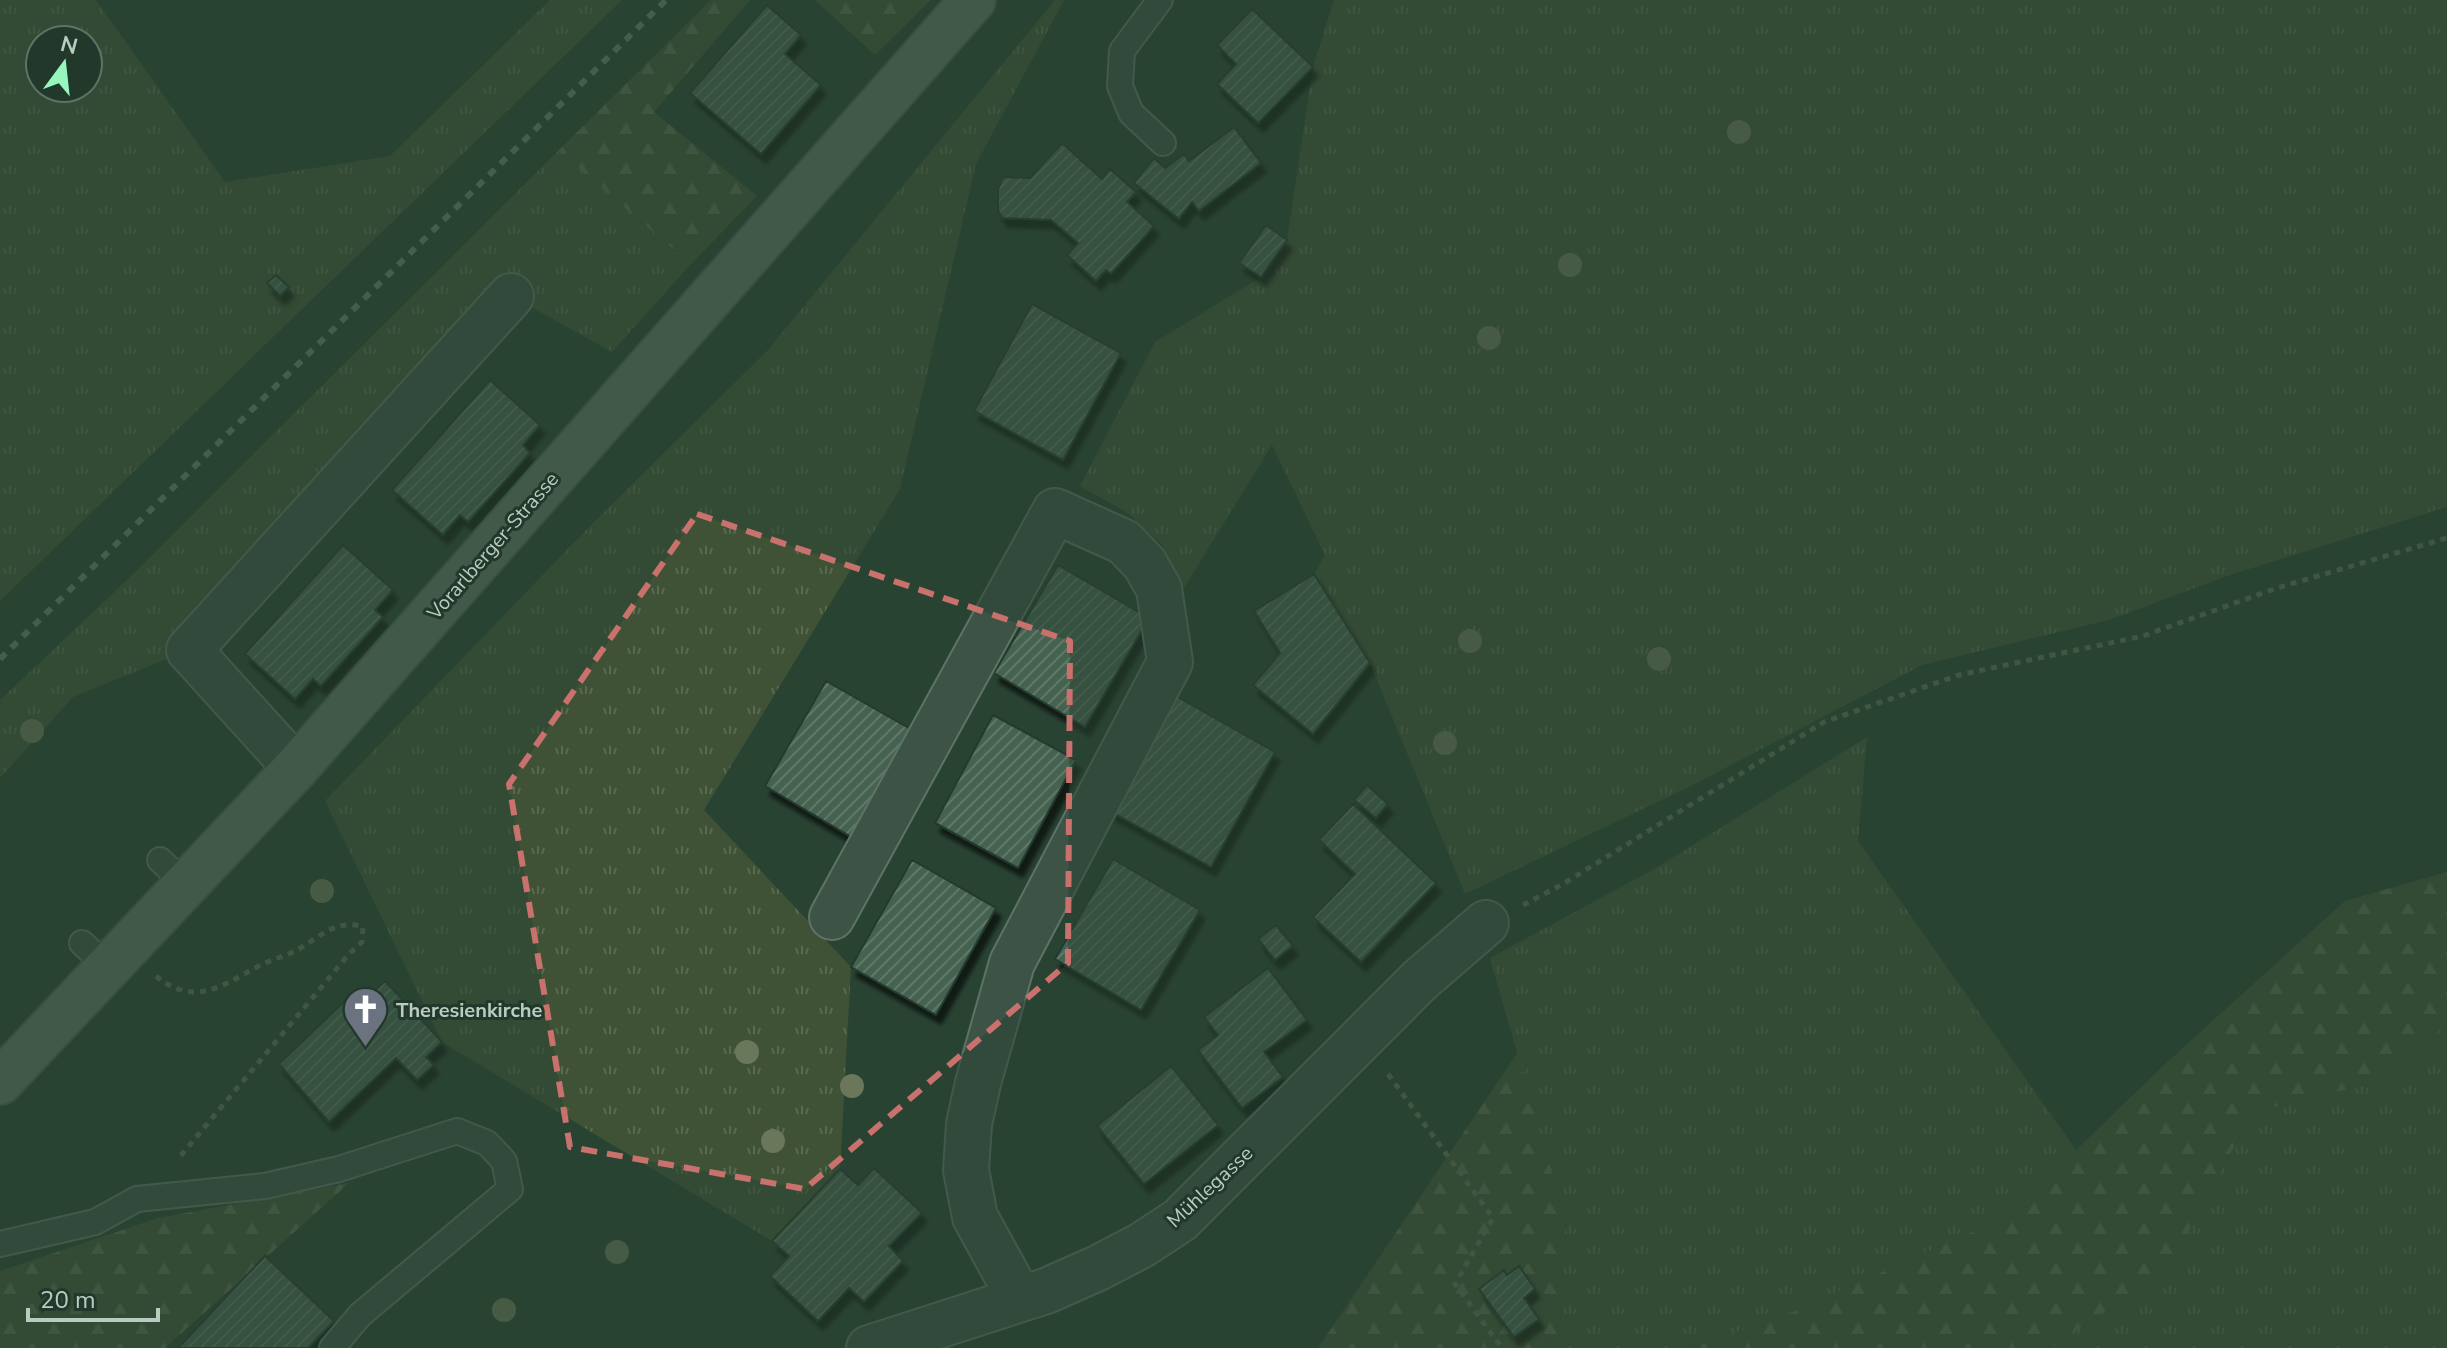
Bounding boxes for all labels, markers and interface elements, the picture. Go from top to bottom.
north arrow [24,24,104,104]
text: N [57,29,81,62]
street label: Vorarlberger-Strasse [421,466,565,626]
church icon: Theresienkirche [341,986,389,1049]
place label: Theresienkirche [396,997,543,1024]
street label: Mühlegasse [1161,1140,1259,1234]
scale bar [28,1272,158,1322]
text: 20 m [40,1284,96,1316]

